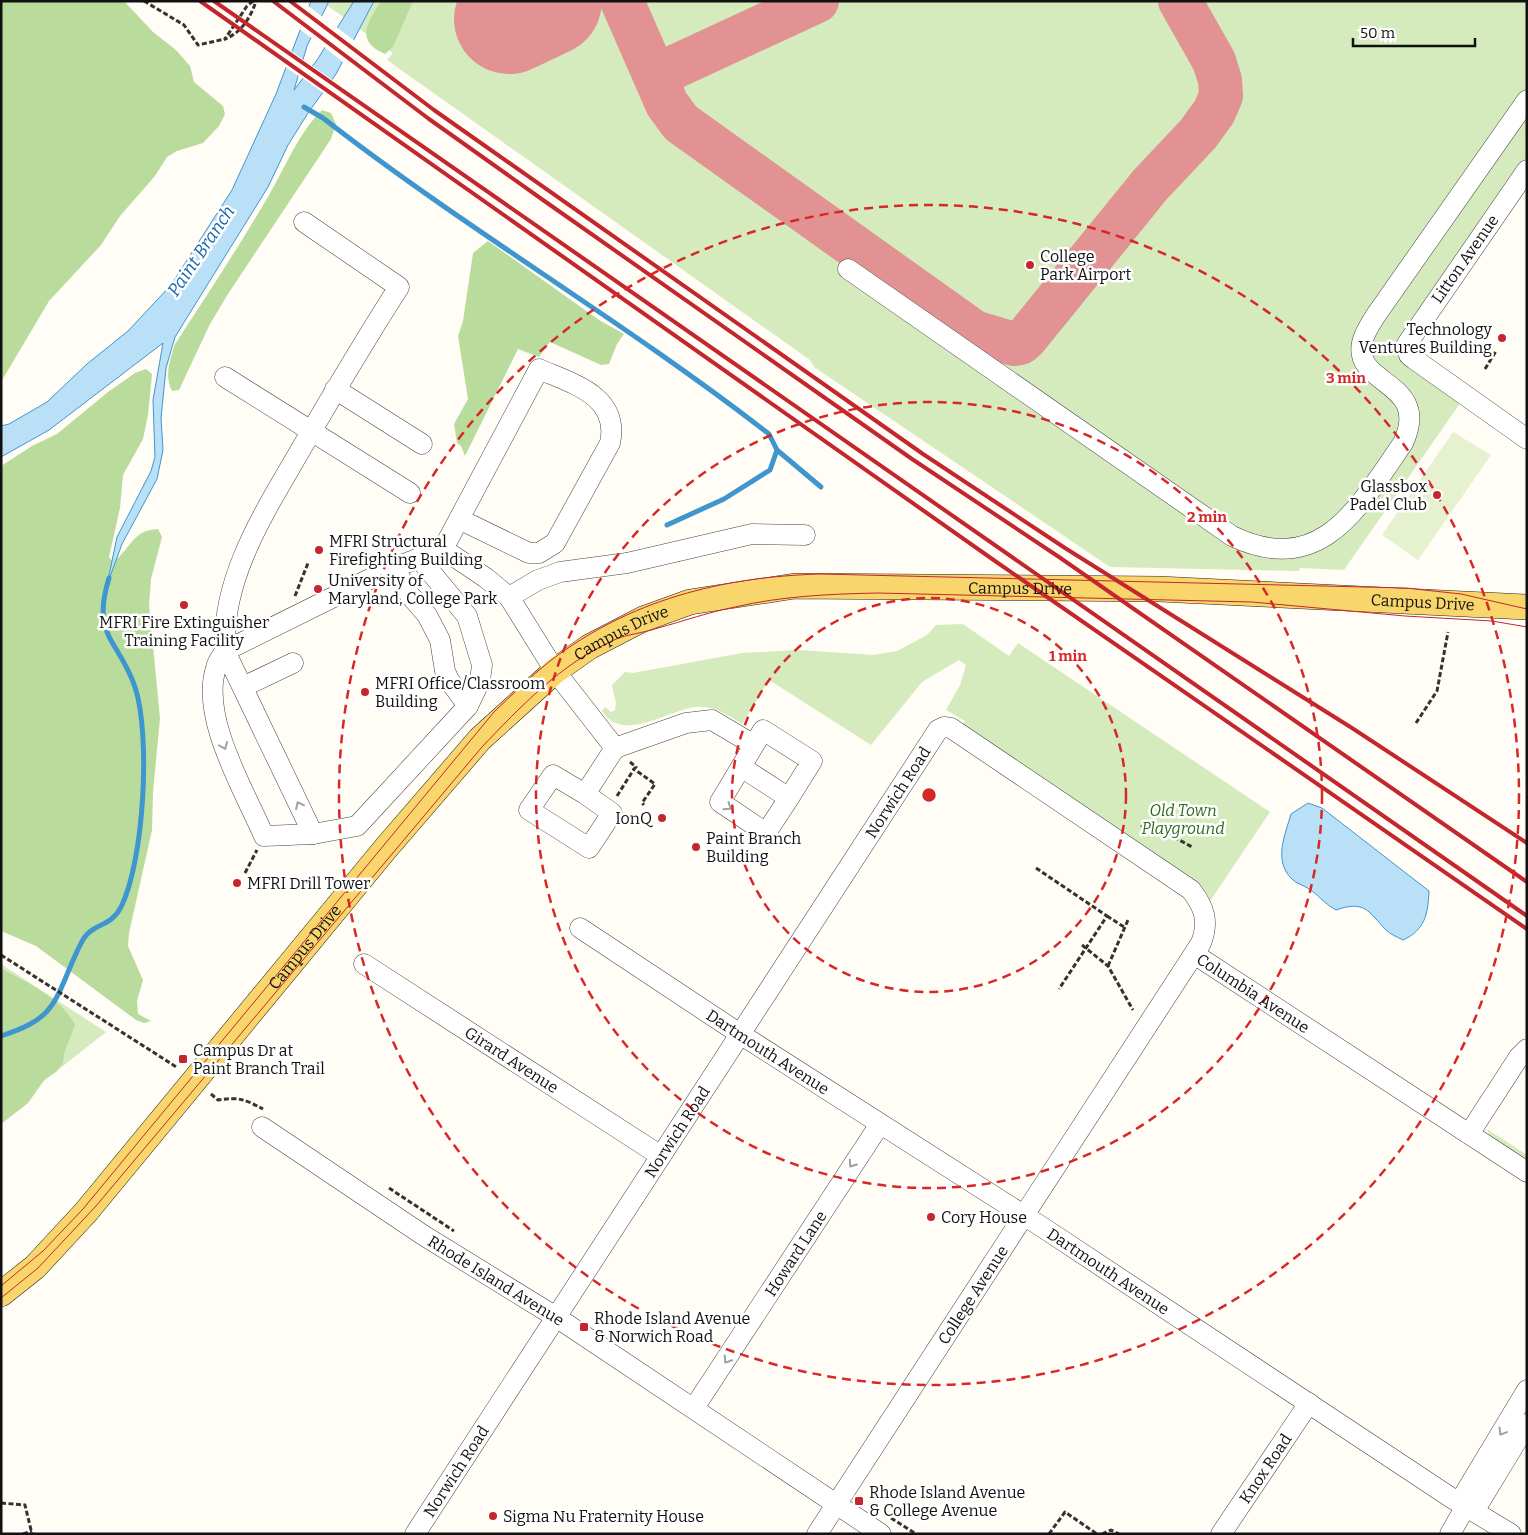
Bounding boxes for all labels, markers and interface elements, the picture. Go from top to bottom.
scale bar [1353,15,1476,47]
text: 50 m [1360,24,1396,42]
water label: Paint Branch [163,201,239,301]
street label: Litton Avenue [1428,211,1502,307]
place label: College Park Airport [1040,247,1131,284]
marker: College Park Airport [1024,259,1036,271]
place label: Technology Ventures Building [1359,320,1493,357]
marker: Technology Ventures Building [1496,332,1508,344]
text: 3 min [1326,369,1366,387]
place label: Glassbox Padel Club [1349,477,1427,514]
marker: Glassbox Padel Club [1431,489,1443,501]
text: 2 min [1187,508,1227,526]
place label: MFRI Structural Firefighting Building [329,532,483,569]
marker: MFRI Structural Firefighting Building [313,544,325,556]
place label: University of Maryland, College Park [328,571,497,608]
street label: Campus Drive [968,578,1072,598]
marker: University of Maryland, College Park [312,583,324,595]
street label: Campus Drive [1370,590,1475,614]
marker: MFRI Fire Extinguisher Training Facility [178,599,190,611]
street label: Campus Drive [570,601,671,664]
place label: MFRI Fire Extinguisher Training Facility [99,613,269,650]
text: 1 min [1049,647,1087,665]
place label: MFRI Office/Classroom Building [375,674,545,711]
marker: MFRI Office/Classroom Building [359,686,371,698]
one-way arrow [217,741,228,750]
street label: Norwich Road [861,743,934,841]
centre of rings [920,786,938,804]
one-way arrow [294,801,305,810]
one-way arrow [722,801,732,810]
park label: Old Town Playground [1141,801,1225,838]
place label: IonQ [615,809,653,828]
marker: IonQ [656,812,668,824]
place label: Paint Branch Building [706,829,801,866]
marker: Paint Branch Building [690,841,702,853]
place label: MFRI Drill Tower [247,874,370,893]
marker: MFRI Drill Tower [231,877,243,889]
street label: Campus Drive [264,901,345,993]
street label: Columbia Avenue [1193,949,1313,1037]
street label: Dartmouth Avenue [703,1005,833,1098]
street label: Girard Avenue [461,1022,562,1097]
place label: Campus Dr at Paint Branch Trail [193,1041,325,1078]
marker: Campus Dr at Paint Branch Trail [177,1053,189,1065]
street label: Norwich Road [640,1082,714,1181]
one-way arrow [849,1158,858,1168]
street label: Howard Lane [760,1207,830,1300]
place label: Cory House [941,1208,1027,1227]
marker: Cory House [925,1211,937,1223]
street label: Dartmouth Avenue [1044,1224,1173,1318]
street label: Rhode Island Avenue [425,1231,568,1329]
street label: College Avenue [934,1242,1012,1348]
place label: Rhode Island Avenue & Norwich Road [594,1309,750,1346]
marker: Rhode Island Avenue & Norwich Road [578,1321,590,1333]
one-way arrow [724,1354,733,1363]
street label: Norwich Road [419,1422,493,1520]
one-way arrow [1498,1426,1508,1435]
street label: Knox Road [1235,1430,1295,1507]
place label: Rhode Island Avenue & College Avenue [869,1483,1025,1520]
marker: Rhode Island Avenue & College Avenue [853,1495,865,1507]
place label: Sigma Nu Fraternity House [503,1507,704,1526]
marker: Sigma Nu Fraternity House [487,1510,499,1522]

